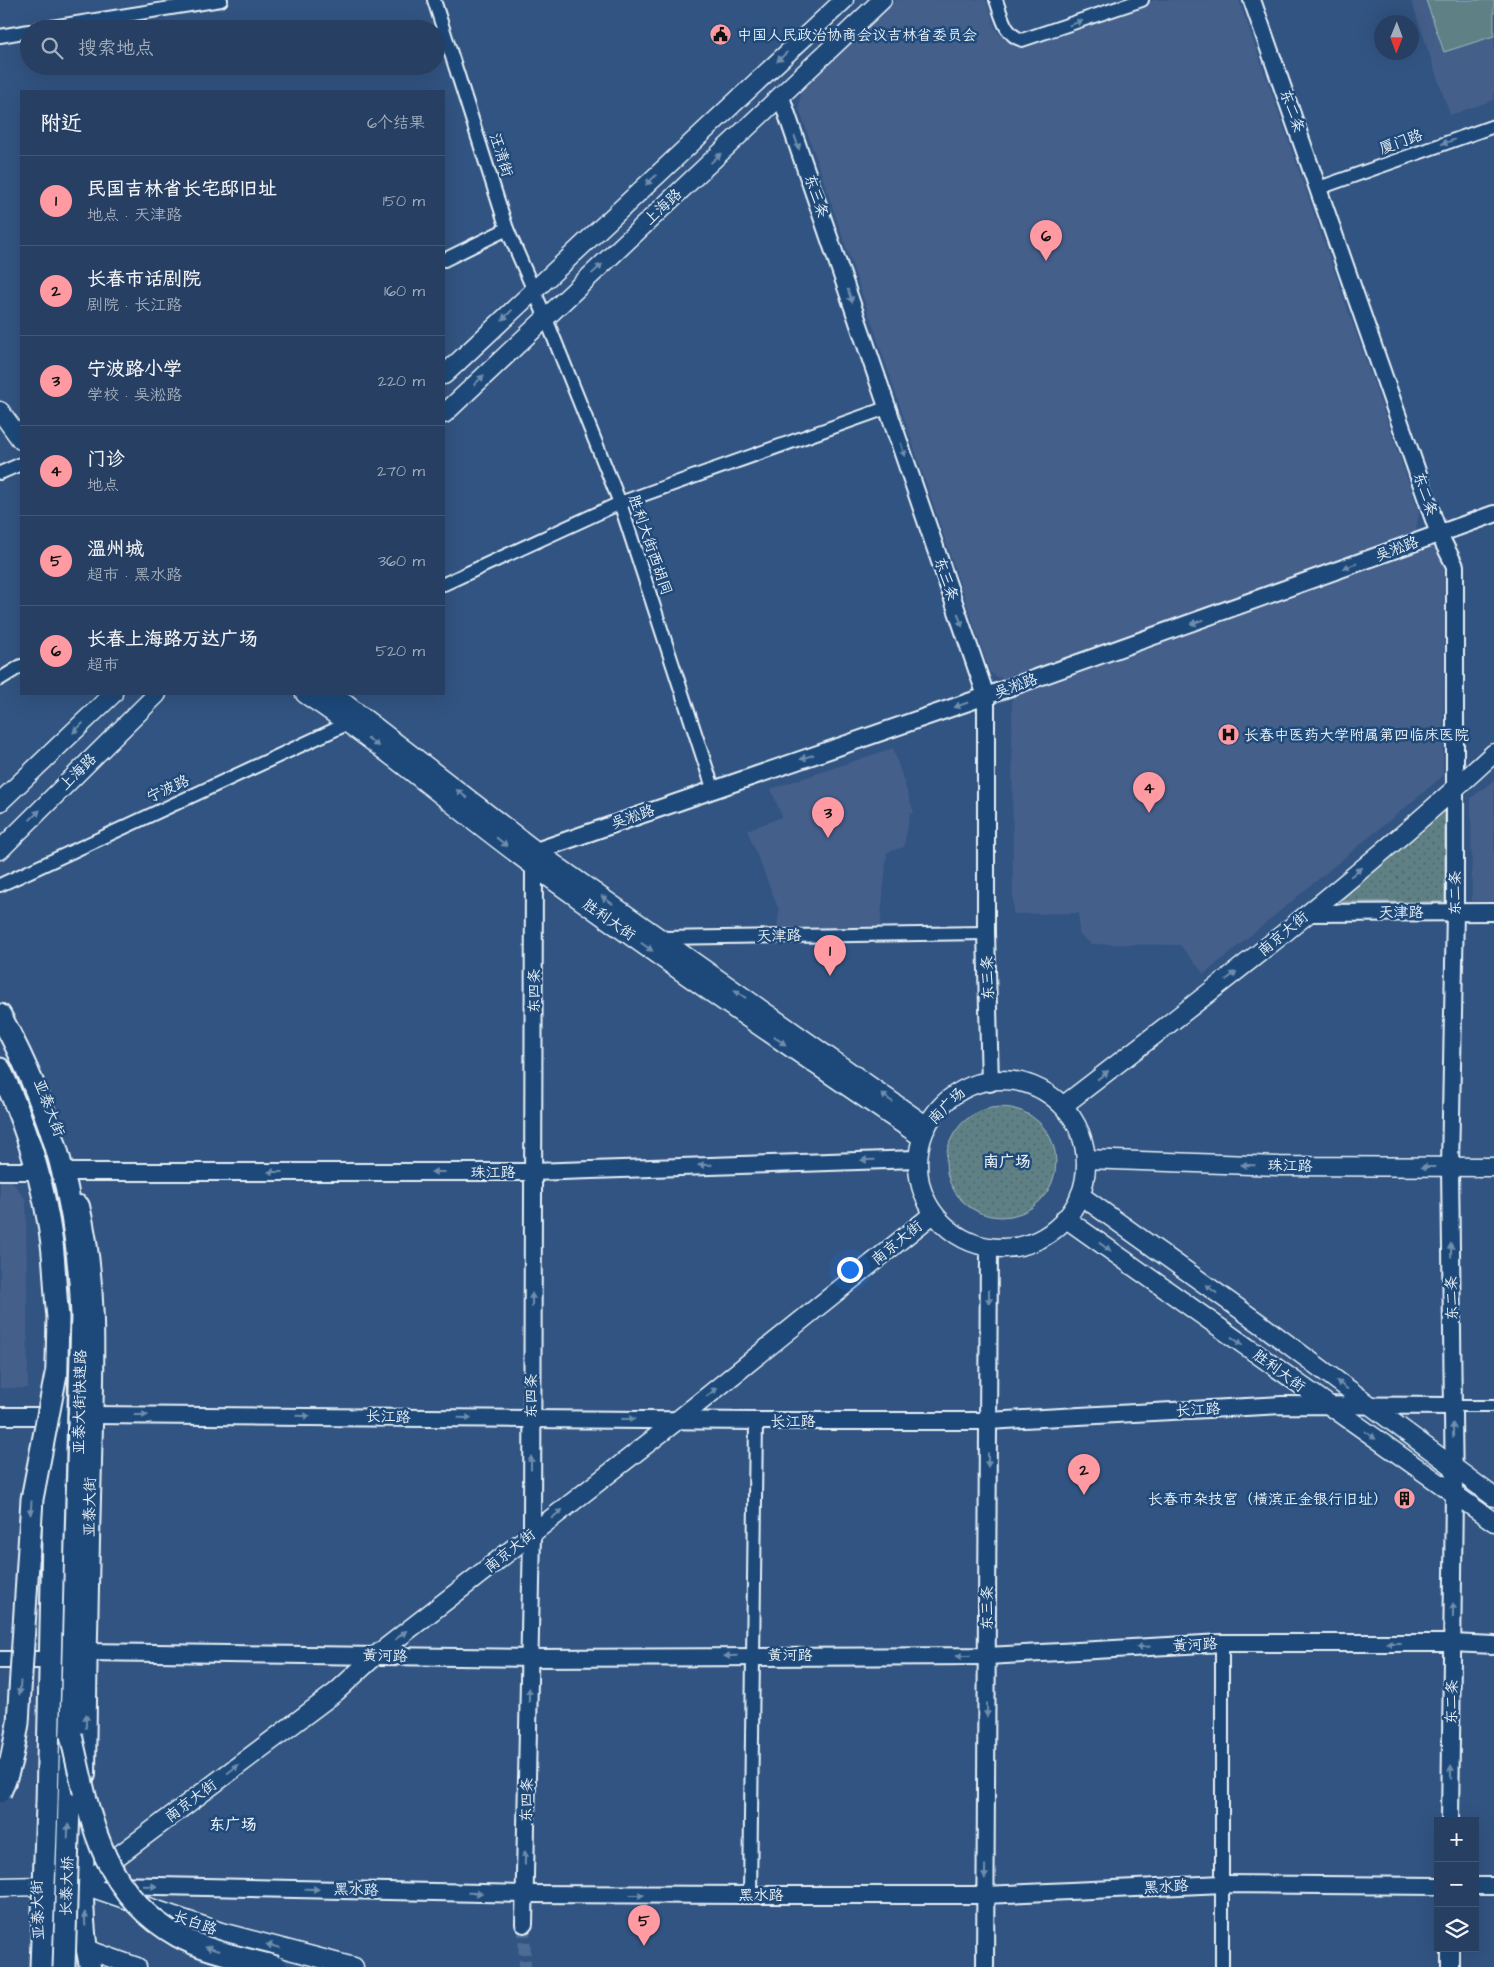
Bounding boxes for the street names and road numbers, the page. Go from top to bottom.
street label: 东二条 [1274,86,1310,136]
street label: 厦门路 [1376,124,1426,160]
street label: 汪清街 [484,130,518,180]
street label: 东三条 [799,171,833,221]
street label: 上海路 [639,184,687,230]
street label: 东二条 [1408,469,1442,519]
street label: 胜利大街西胡同 [623,492,677,598]
street label: 吴淞路 [1372,531,1422,567]
street label: 东三条 [929,554,963,604]
street label: 吴淞路 [991,668,1041,704]
street label: 上海路 [55,749,101,795]
street label: 宁波路 [143,770,193,808]
street label: 吴淞路 [608,800,658,834]
street label: 东二条 [1445,870,1466,916]
street label: 胜利大街 [578,894,640,946]
street label: 天津路 [1378,902,1424,923]
street label: 南京大街 [1253,907,1313,961]
street label: 天津路 [756,925,802,947]
street label: 东三条 [977,955,999,1001]
street label: 东四条 [524,968,545,1014]
street label: 亚泰大街 [28,1076,70,1140]
street label: 南广场 [924,1083,970,1129]
street label: 珠江路 [1267,1155,1313,1177]
street label: 珠江路 [470,1162,516,1183]
street label: 南京大街 [867,1216,927,1270]
street label: 东二条 [1441,1275,1463,1321]
street label: 胜利大街 [1249,1345,1309,1397]
street label: 亚泰大街快速路 [69,1349,91,1455]
street label: 东四条 [521,1373,542,1419]
street label: 长江路 [1175,1398,1221,1422]
street label: 长江路 [365,1406,411,1428]
street label: 长江路 [770,1411,816,1432]
street label: 亚泰大街 [79,1477,101,1537]
street label: 南京大街 [480,1524,540,1578]
street label: 东三条 [977,1585,998,1631]
street label: 黄河路 [1172,1633,1218,1657]
street label: 黄河路 [362,1645,408,1667]
street label: 黄河路 [767,1645,813,1666]
street label: 东二条 [1441,1679,1463,1725]
street label: 南京大街 [161,1775,221,1827]
street label: 东四条 [516,1777,538,1823]
street label: 长泰大桥 [55,1856,79,1916]
street label: 黑水路 [1143,1875,1189,1899]
street label: 黑水路 [333,1879,379,1901]
street label: 亚泰大街 [26,1880,50,1940]
street label: 黑水路 [738,1885,784,1906]
street label: 长白路 [170,1906,220,1940]

